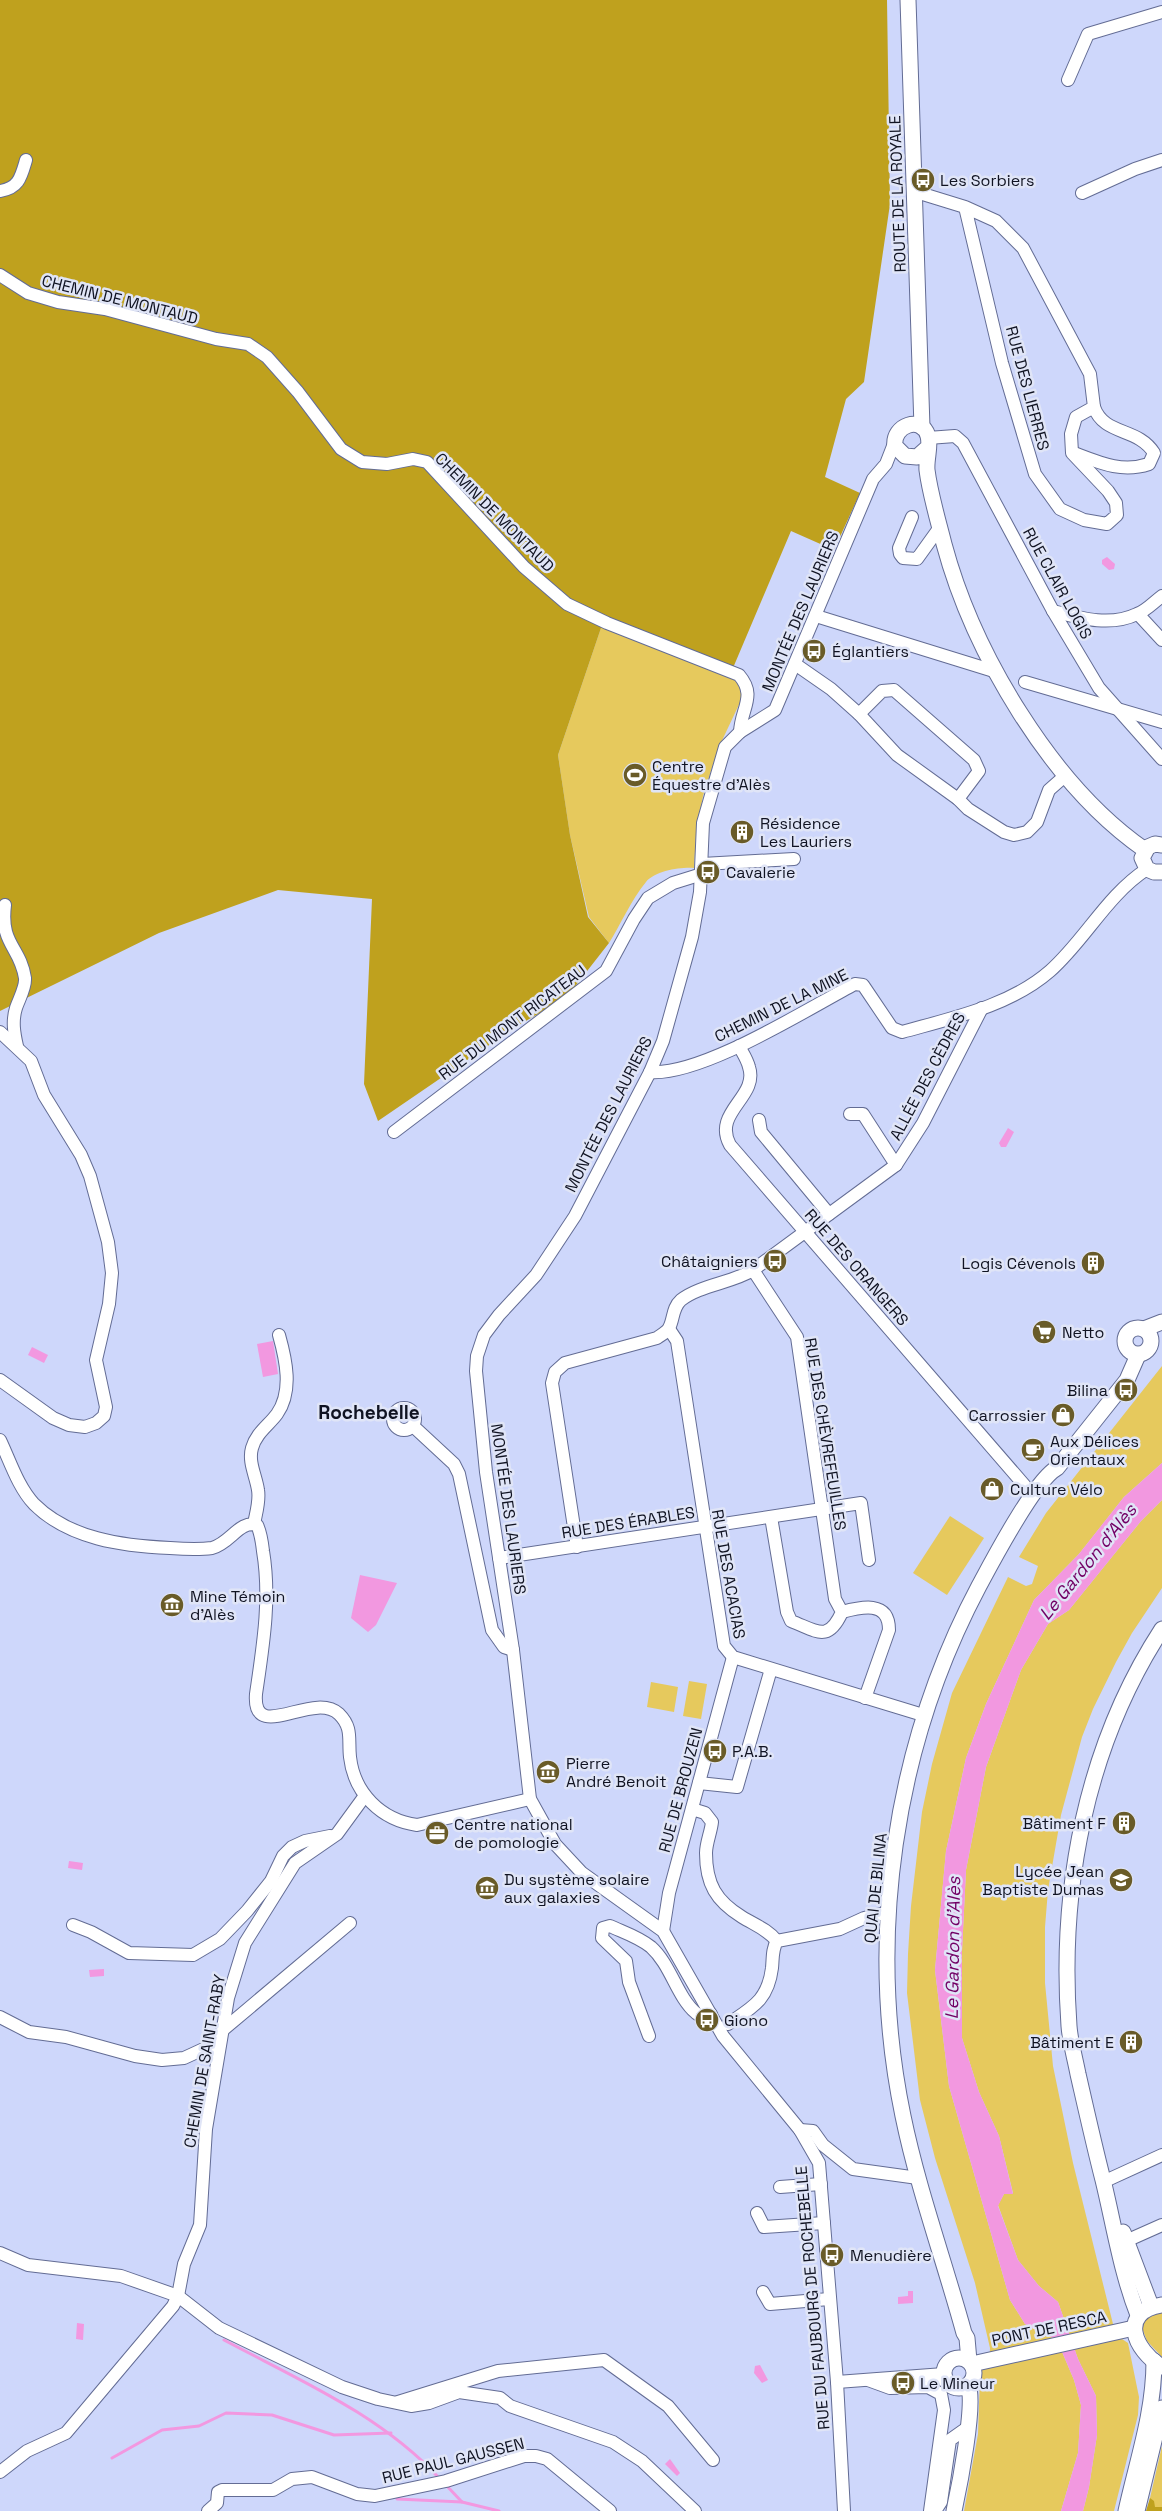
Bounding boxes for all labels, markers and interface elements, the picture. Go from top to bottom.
street label: ROUTE DE LA ROYALE [884,115,911,273]
bus stop icon: Les Sorbiers [910,167,936,193]
place label: Les Sorbiers [940,170,1034,191]
street label: CHEMIN DE MONTAUD [39,270,200,329]
street label: RUE DES LIERRES [1001,324,1054,453]
street label: CHEMIN DE MONTAUD [430,448,559,577]
street label: RUE CLAIR LOGIS [1018,524,1097,643]
street label: MONTÉE DES LAURIERS [757,528,844,695]
bus stop icon: Églantiers [801,638,827,664]
place label: Églantiers [832,641,909,662]
place label: Centre Équestre d'Alès [652,756,770,795]
sports icon: Centre Équestre d'Alès [622,762,648,788]
place label: Résidence Les Lauriers [760,813,852,852]
building icon: Résidence Les Lauriers [729,819,755,845]
bus stop icon: Cavalerie [695,859,721,885]
place label: Cavalerie [726,862,795,883]
street label: RUE DU MONT RICATEAU [434,960,590,1085]
street label: CHEMIN DE LA MINE [711,964,851,1047]
street label: ALLÉE DES CÈDRES [885,1008,970,1144]
street label: MONTÉE DES LAURIERS [560,1032,657,1196]
street label: RUE DES ORANGERS [800,1204,913,1330]
bus stop icon: Châtaigniers [762,1248,788,1274]
building icon: Logis Cévenols [1080,1250,1106,1276]
place label: Châtaigniers [661,1251,758,1272]
place label: Logis Cévenols [961,1253,1076,1274]
supermarket icon: Netto [1031,1319,1057,1345]
place label: Netto [1062,1322,1105,1343]
street label: RUE DES CHÈVREFEUILLES [800,1336,851,1532]
bus stop icon: Bilina [1113,1377,1139,1403]
place label: Bilina [1067,1380,1108,1401]
district label: Rochebelle [318,1400,420,1425]
shop icon: Carrossier [1050,1402,1076,1428]
place label: Carrossier [969,1405,1046,1426]
street label: MONTÉE DES LAURIERS [486,1422,531,1596]
place label: Aux Délices Orientaux [1050,1431,1139,1470]
cafe icon: Aux Délices Orientaux [1020,1437,1046,1463]
shop icon: Culture Vélo [979,1476,1005,1502]
place label: Culture Vélo [1010,1479,1103,1500]
water label: Le Gardon d'Alès [1034,1499,1142,1624]
street label: RUE DES ÉRABLES [560,1502,696,1543]
street label: RUE DES ACACIAS [707,1508,750,1641]
place label: Mine Témoin d'Alès [190,1586,285,1625]
museum icon: Mine Témoin d'Alès [159,1592,185,1618]
street label: RUE DE BROUZEN [654,1725,707,1855]
bus stop icon: P.A.B. [702,1738,728,1764]
place label: P.A.B. [732,1741,773,1762]
place label: Pierre André Benoit [566,1753,667,1792]
museum icon: Pierre André Benoit [535,1759,561,1785]
building icon: Bâtiment F [1111,1810,1137,1836]
place label: Bâtiment F [1023,1813,1106,1834]
place label: Centre national de pomologie [454,1814,573,1853]
office icon: Centre national de pomologie [424,1820,450,1846]
street label: QUAI DE BILINA [859,1832,892,1944]
place label: Lycée Jean Baptiste Dumas [982,1861,1104,1900]
school or university icon: Lycée Jean Baptiste Dumas [1108,1867,1134,1893]
place label: Du système solaire aux galaxies [504,1869,649,1908]
museum icon: Du système solaire aux galaxies [474,1875,500,1901]
water label: Le Gardon d'Alès [940,1876,965,2019]
street label: CHEMIN DE SAINT-RABY [179,1972,230,2150]
bus stop icon: Giono [694,2007,720,2033]
place label: Giono [724,2010,768,2031]
building icon: Bâtiment E [1118,2029,1144,2055]
place label: Bâtiment E [1030,2032,1114,2053]
street label: RUE DU FAUBOURG DE ROCHEBELLE [790,2165,834,2431]
bus stop icon: Menudière [819,2242,845,2268]
place label: Menudière [850,2245,932,2266]
street label: PONT DE RESCA [990,2306,1108,2351]
bus stop icon: Le Mineur [890,2370,916,2396]
place label: Le Mineur [920,2373,995,2394]
street label: RUE PAUL GAUSSEN [380,2433,526,2488]

